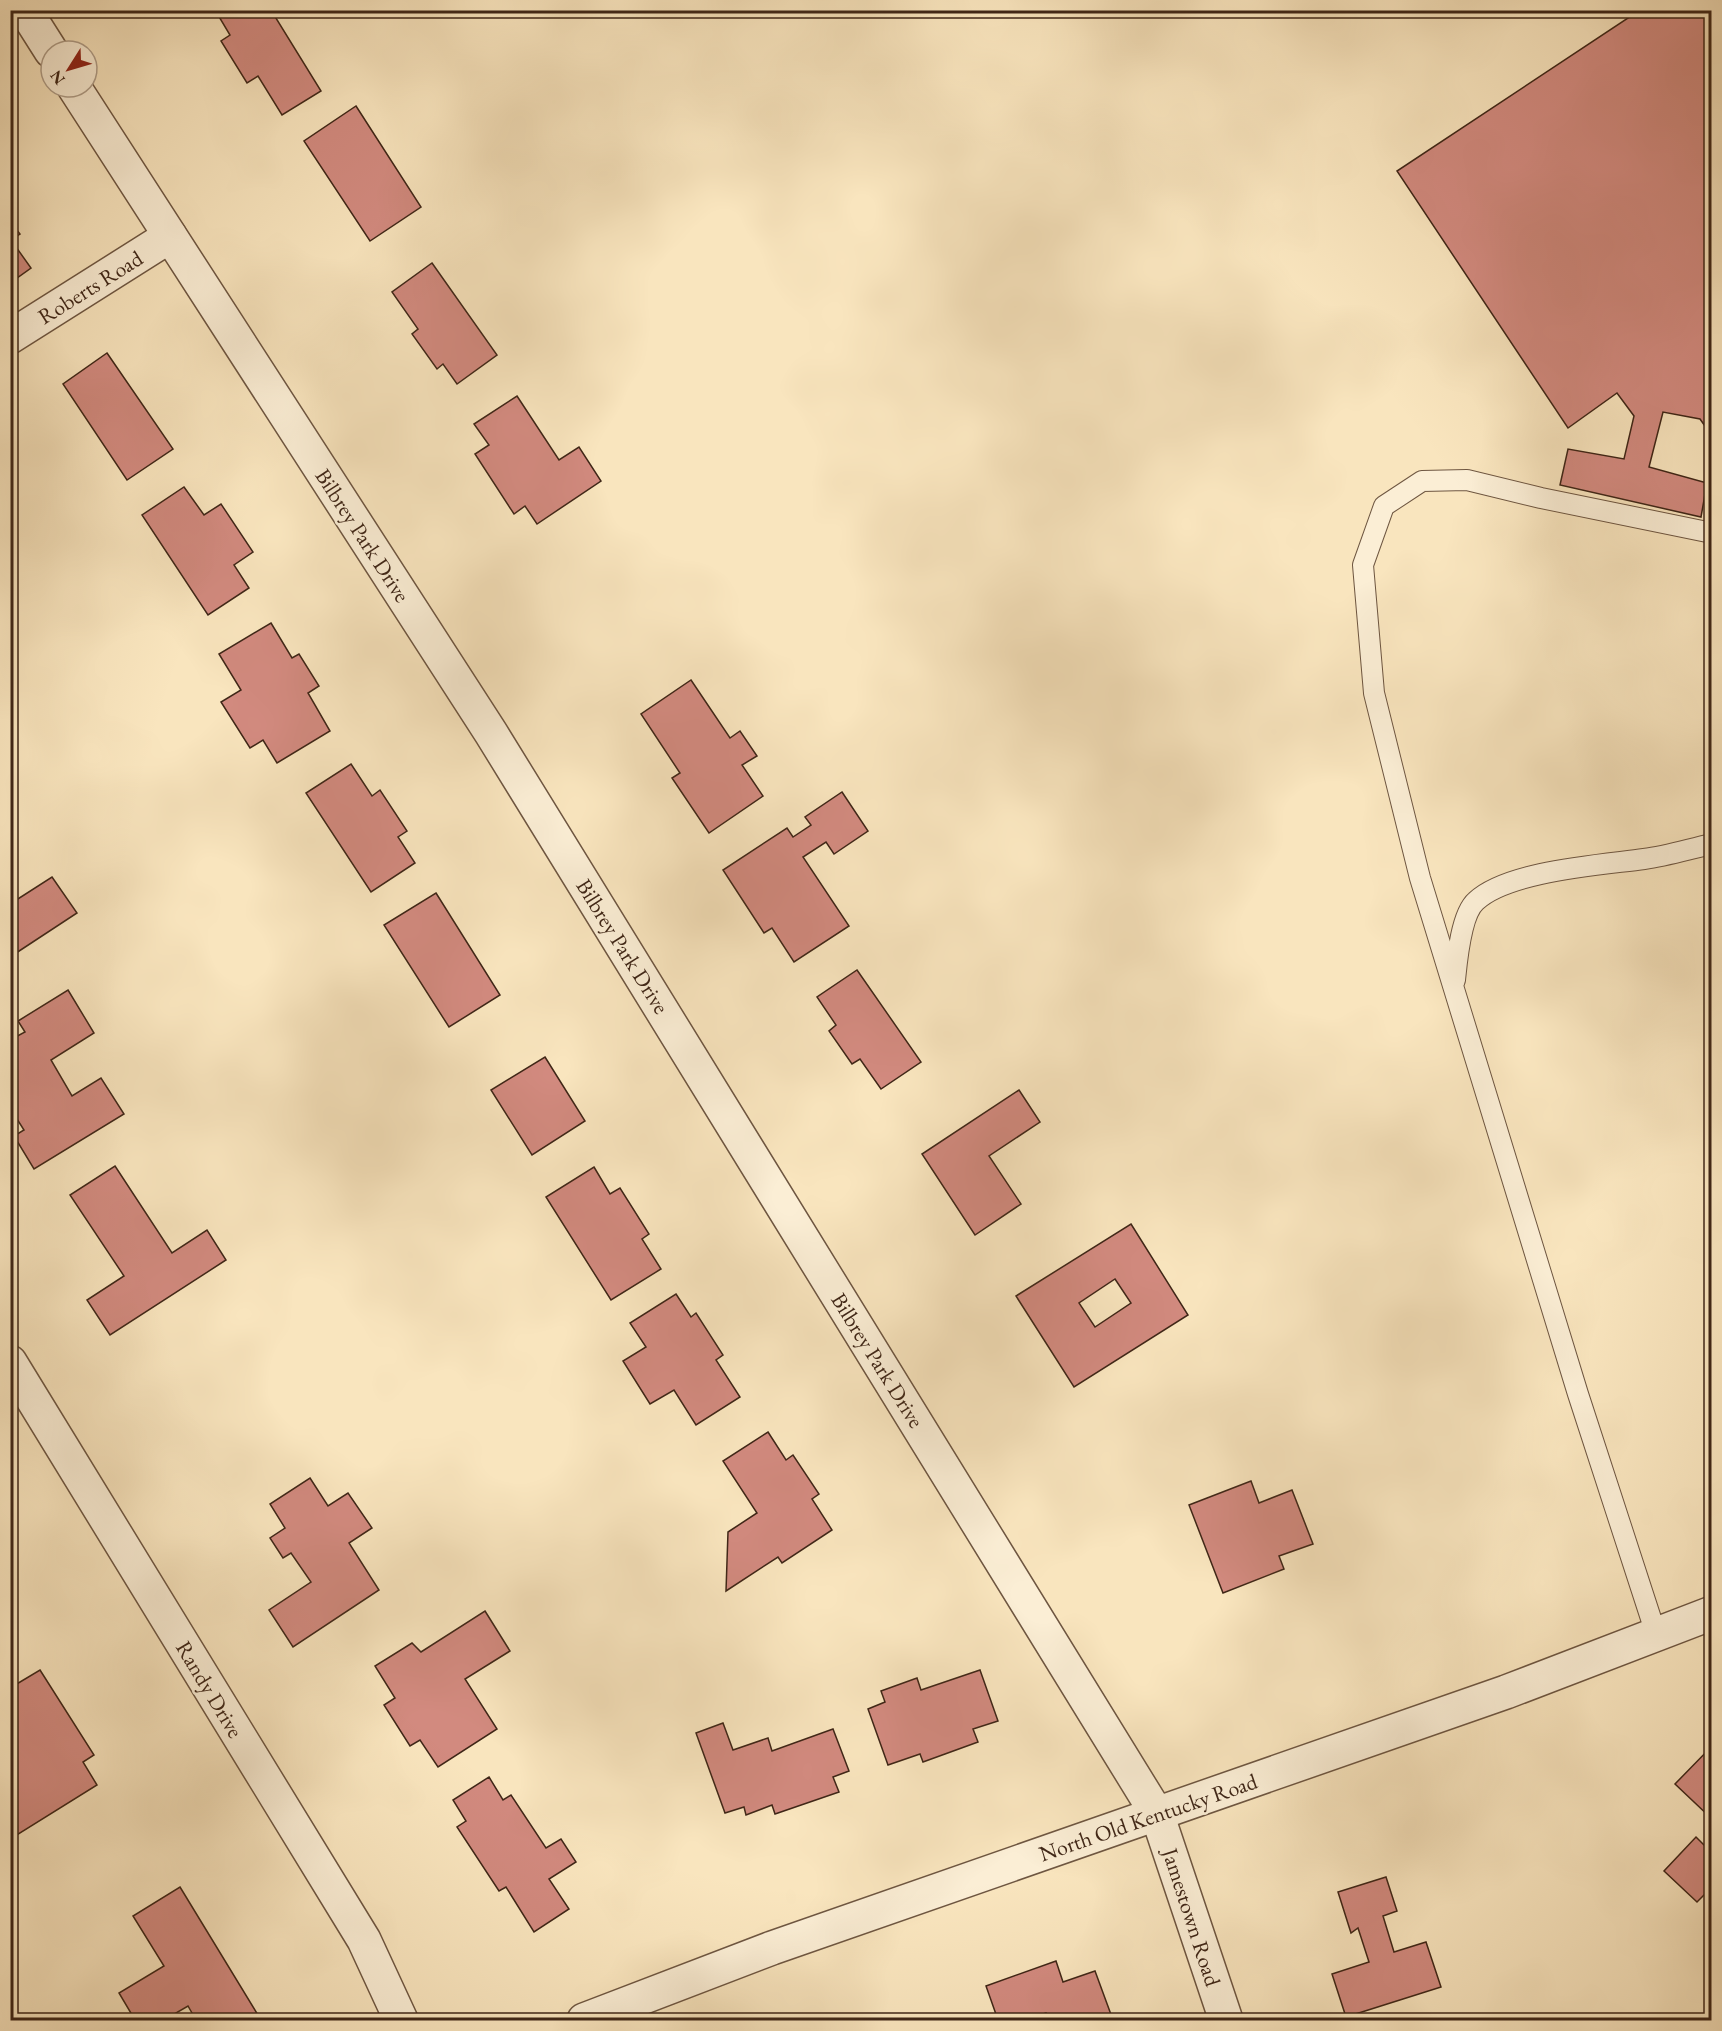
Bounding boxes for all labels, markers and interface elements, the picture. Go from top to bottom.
north arrow [39,39,99,99]
text: N [45,66,70,89]
street label: Roberts Road [32,243,149,331]
street label: Bilbrey Park Drive [309,463,417,608]
street label: Bilbrey Park Drive [570,873,676,1019]
street label: Bilbrey Park Drive [825,1287,931,1433]
street label: Randy Drive [169,1635,250,1743]
street label: North Old Kentucky Road [1035,1766,1262,1868]
street label: Jamestown Road [1155,1842,1228,1991]

